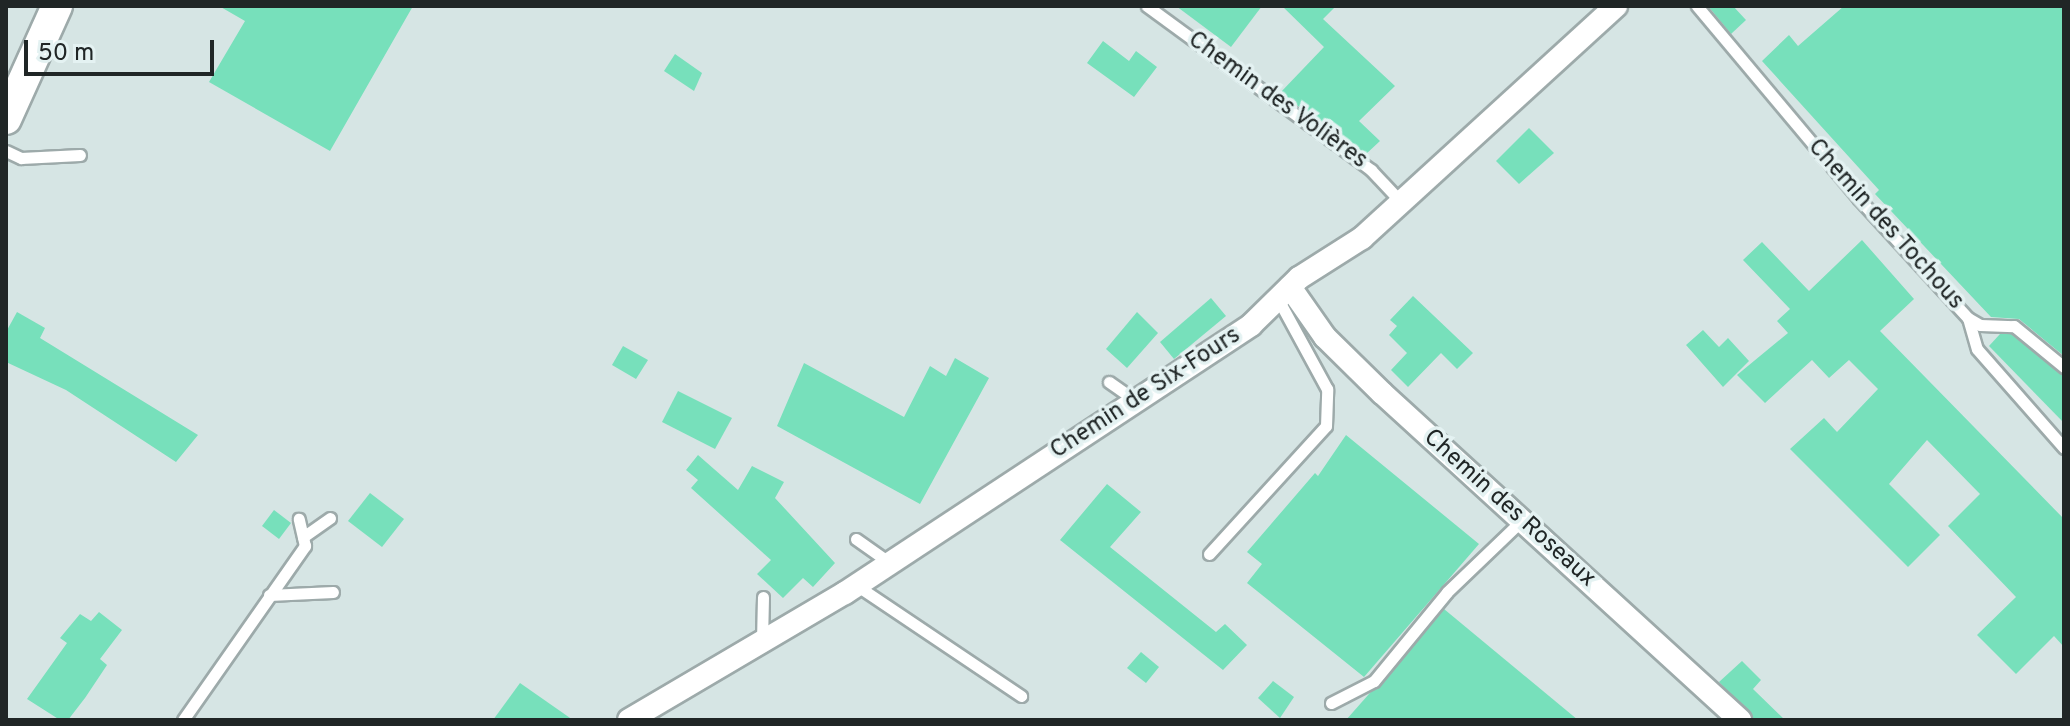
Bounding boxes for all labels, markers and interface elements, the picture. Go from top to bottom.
scale bar [28,24,218,74]
street label: Chemin des Volières [1181,26,1373,176]
text: 50 m [38,39,94,69]
street label: Chemin des Tochous [1800,133,1970,317]
street label: Chemin de Six-Fours [1046,322,1246,466]
street label: Chemin des Roseaux [1417,424,1601,594]

